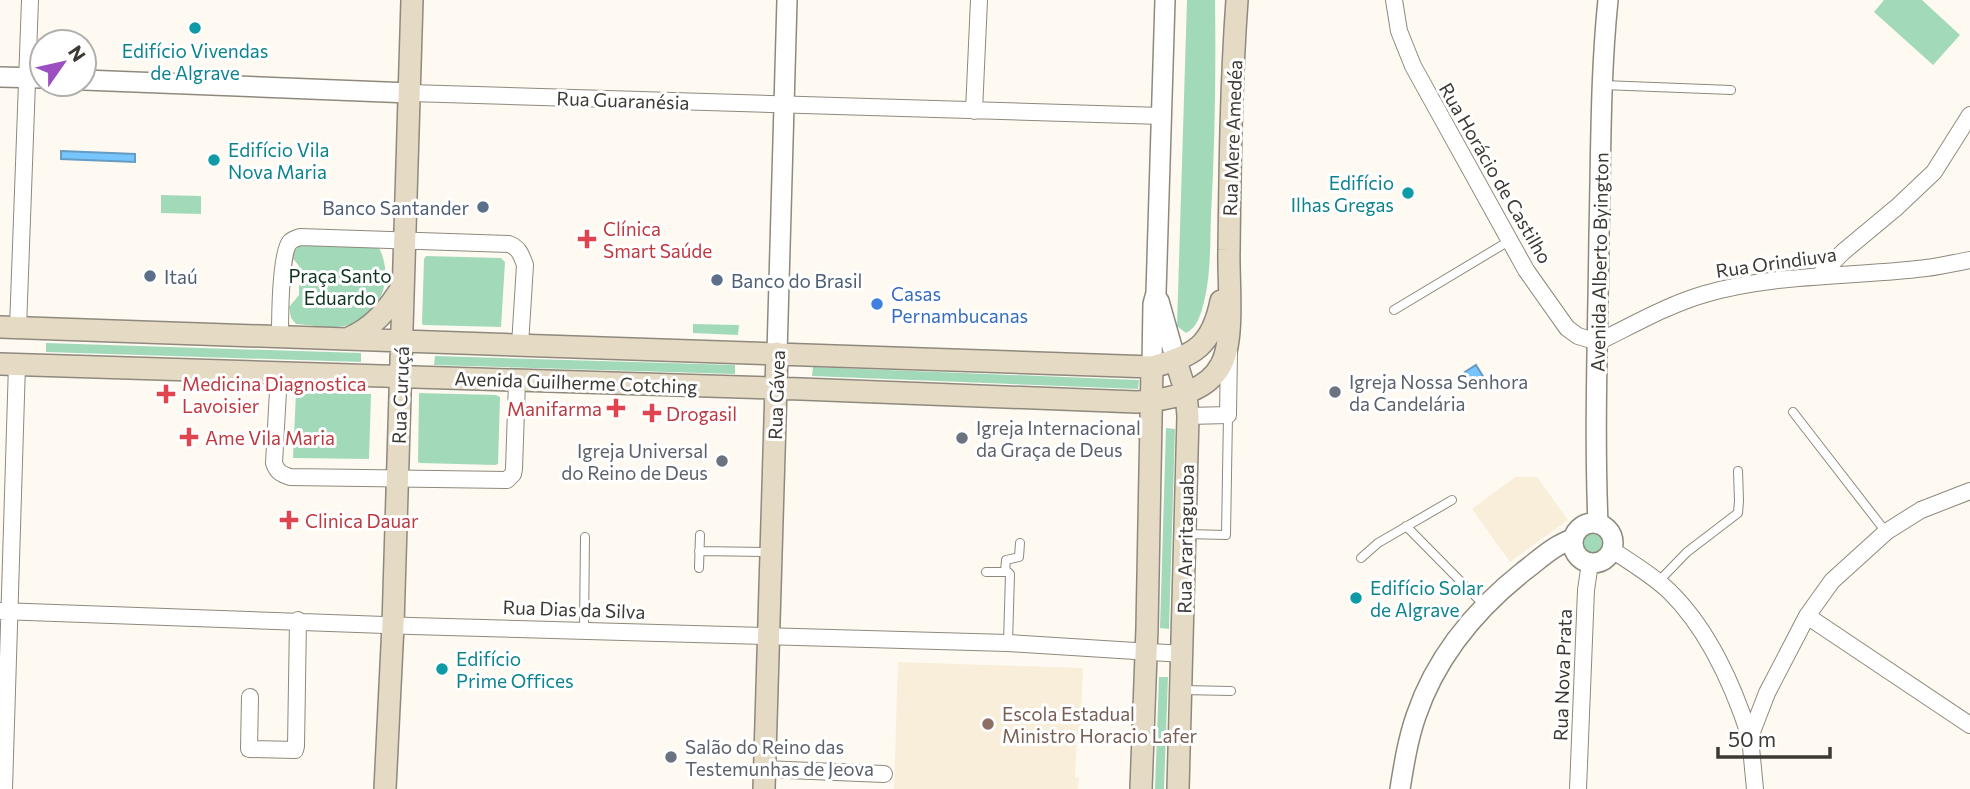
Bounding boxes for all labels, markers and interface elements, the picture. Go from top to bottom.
marker: Edifício Vivendas de Algrave [187,20,203,36]
north arrow [28,28,98,98]
place label: Edifício Vivendas de Algrave [122,39,268,84]
text: N [64,41,91,66]
street label: Rua Mere Amedéa [1218,59,1246,217]
street label: Rua Horácio de Castilho [1435,79,1557,267]
street label: Rua Guaranésia [556,86,690,114]
place label: Edifício Vila Nova Maria [228,138,329,183]
marker: Edifício Vila Nova Maria [206,152,222,168]
street label: Avenida Alberto Byington [1586,152,1612,372]
place label: Edifício Ilhas Gregas [1291,171,1394,216]
marker: Edifício Ilhas Gregas [1400,185,1416,201]
place label: Banco Santander [322,196,469,219]
marker: Banco Santander [475,199,491,215]
place label: Clínica Smart Saúde [603,217,712,262]
marker: Clínica Smart Saúde [577,229,597,249]
street label: Rua Orindiuva [1714,242,1838,282]
park label: Praça Santo Eduardo [288,264,392,309]
place label: Itaú [164,265,198,288]
marker: Itaú [142,268,158,284]
place label: Banco do Brasil [731,269,862,292]
marker: Banco do Brasil [709,272,725,288]
place label: Casas Pernambucanas [891,282,1028,327]
marker: Casas Pernambucanas [869,296,885,312]
street label: Rua Curuçá [387,346,413,444]
street label: Rua Gávea [763,350,789,440]
street label: Avenida Guilherme Cotching [454,366,698,398]
place label: Igreja Nossa Senhora da Candelária [1349,370,1528,415]
place label: Medicina Diagnostica Lavoisier [182,372,367,417]
marker: Medicina Diagnostica Lavoisier [156,384,176,404]
marker: Igreja Nossa Senhora da Candelária [1327,384,1343,400]
place label: Manifarma [507,397,602,420]
marker: Manifarma [608,400,624,416]
place label: Drogasil [666,402,737,425]
marker: Drogasil [644,405,660,421]
place label: Igreja Internacional da Graça de Deus [976,416,1141,461]
place label: Ame Vila Maria [205,426,335,449]
marker: Ame Vila Maria [179,427,199,447]
marker: Igreja Internacional da Graça de Deus [954,430,970,446]
place label: Igreja Universal do Reino de Deus [561,439,708,484]
marker: Igreja Universal do Reino de Deus [714,453,730,469]
street label: Rua Araritaguaba [1172,464,1198,614]
place label: Clinica Dauar [305,509,419,532]
marker: Clinica Dauar [279,510,299,530]
place label: Edifício Solar de Algrave [1370,576,1484,621]
marker: Edifício Solar de Algrave [1348,590,1364,606]
street label: Rua Dias da Silva [502,595,646,623]
street label: Rua Nova Prata [1548,608,1576,742]
place label: Edifício Prime Offices [456,647,574,692]
marker: Edifício Prime Offices [434,661,450,677]
place label: Escola Estadual Ministro Horacio Lafer [1002,702,1198,747]
marker: Escola Estadual Ministro Horacio Lafer [980,716,996,732]
scale bar [1718,716,1830,760]
text: 50 m [1728,726,1776,751]
place label: Salão do Reino das Testemunhas de Jeova [685,735,874,780]
marker: Salão do Reino das Testemunhas de Jeova [663,749,679,765]

